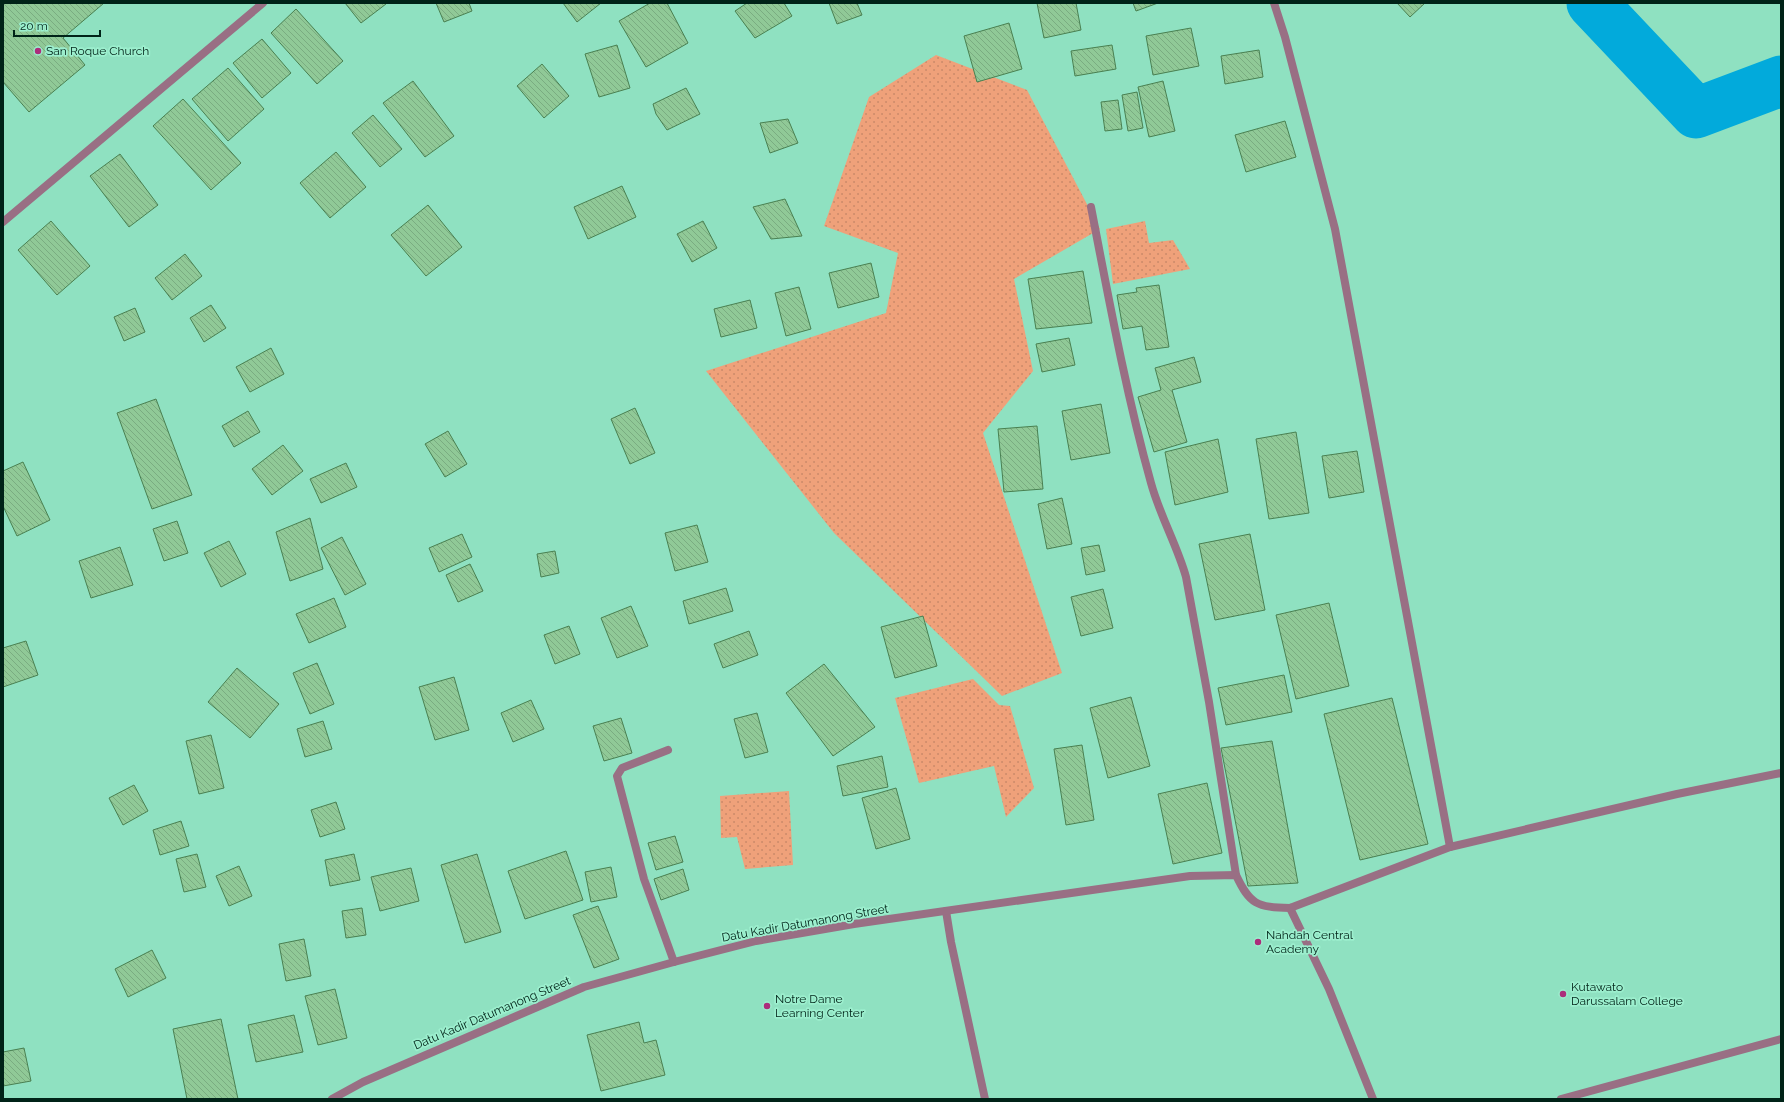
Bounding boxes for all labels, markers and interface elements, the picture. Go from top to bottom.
scale bar [14,12,100,38]
text: 20 m [20,19,48,33]
place label: San Roque Church [46,44,149,58]
marker: San Roque Church [33,46,43,56]
street label: Datu Kadir Datumanong Street [720,901,890,945]
place label: Nahdah Central Academy [1266,928,1354,956]
marker: Nahdah Central Academy [1253,937,1263,947]
street label: Datu Kadir Datumanong Street [411,974,573,1052]
place label: Kutawato Darussalam College [1571,980,1683,1008]
marker: Kutawato Darussalam College [1558,989,1568,999]
place label: Notre Dame Learning Center [775,992,865,1020]
marker: Notre Dame Learning Center [762,1001,772,1011]

